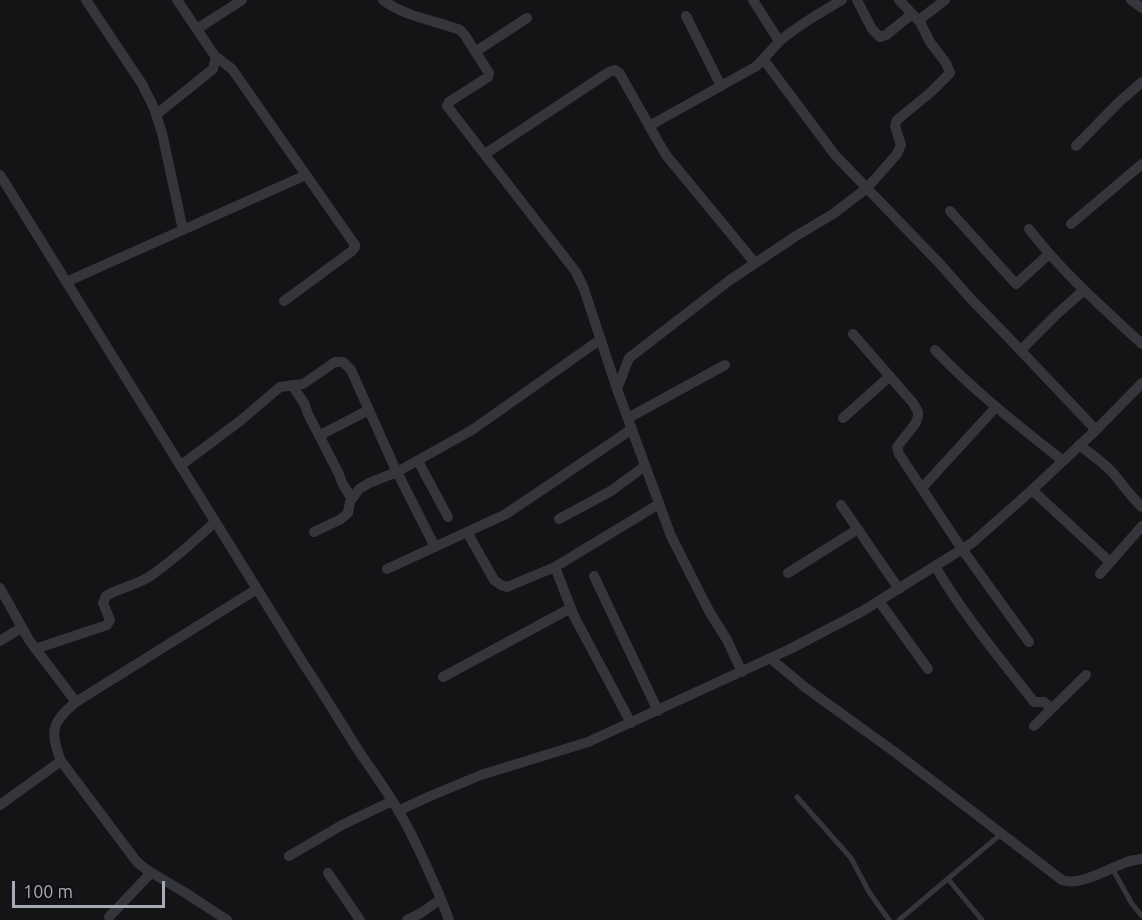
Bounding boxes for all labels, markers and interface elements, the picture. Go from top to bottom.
scale bar [15,869,168,907]
text: 100 m [23,881,73,901]

